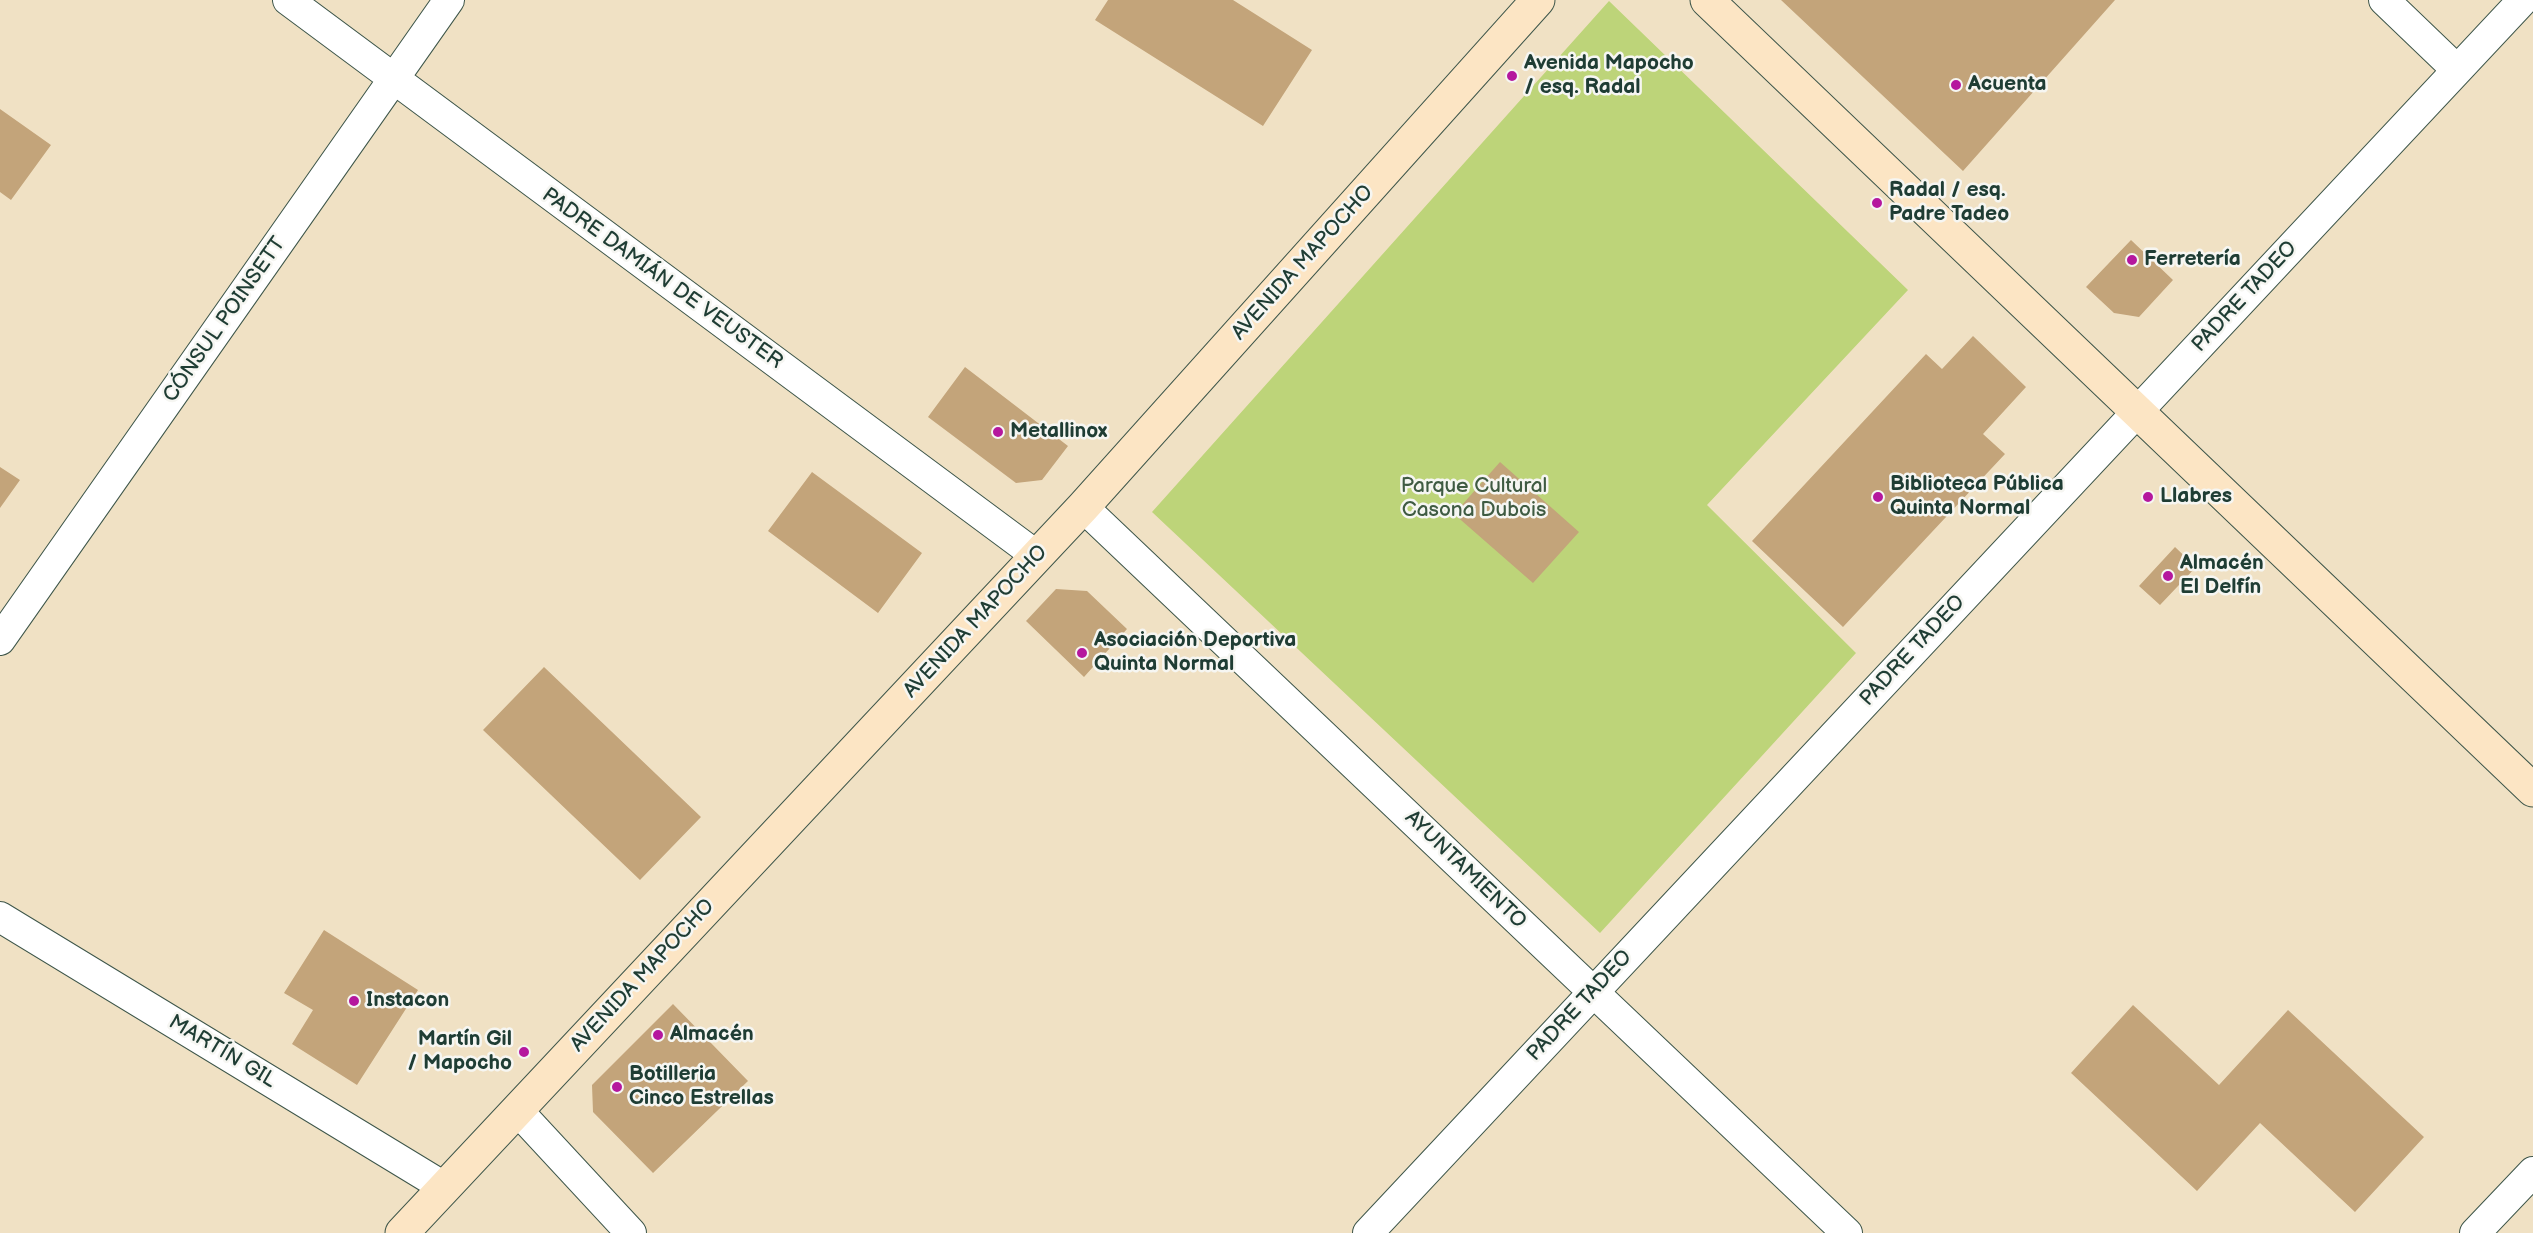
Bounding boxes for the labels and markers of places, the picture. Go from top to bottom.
place label: Avenida Mapocho / esq. Radal [1524,51,1694,101]
marker: Avenida Mapocho / esq. Radal [1505,69,1519,83]
place label: Acuenta [1968,72,2047,98]
marker: Acuenta [1949,78,1963,92]
place label: Radal / esq. Padre Tadeo [1889,178,2009,228]
marker: Radal / esq. Padre Tadeo [1870,196,1884,210]
place label: Ferretería [2144,247,2241,273]
marker: Ferretería [2125,253,2139,267]
place label: Metallinox [1010,419,1107,445]
marker: Metallinox [991,425,1005,439]
place label: Biblioteca Pública Quinta Normal [1890,472,2064,522]
place label: Llabres [2160,484,2232,510]
marker: Biblioteca Pública Quinta Normal [1871,490,1885,504]
marker: Llabres [2141,490,2155,504]
place label: Almacén El Delfín [2180,551,2264,601]
marker: Almacén El Delfín [2161,569,2175,583]
place label: Asociación Deportiva Quinta Normal [1094,628,1296,678]
marker: Asociación Deportiva Quinta Normal [1075,646,1089,660]
place label: Instacon [366,988,449,1014]
marker: Instacon [347,994,361,1008]
place label: Almacén [670,1022,754,1048]
place label: Martín Gil / Mapocho [407,1027,512,1077]
marker: Almacén [651,1028,665,1042]
marker: Martín Gil / Mapocho [517,1045,531,1059]
place label: Botilleria Cinco Estrellas [629,1062,774,1112]
marker: Botilleria Cinco Estrellas [610,1080,624,1094]

